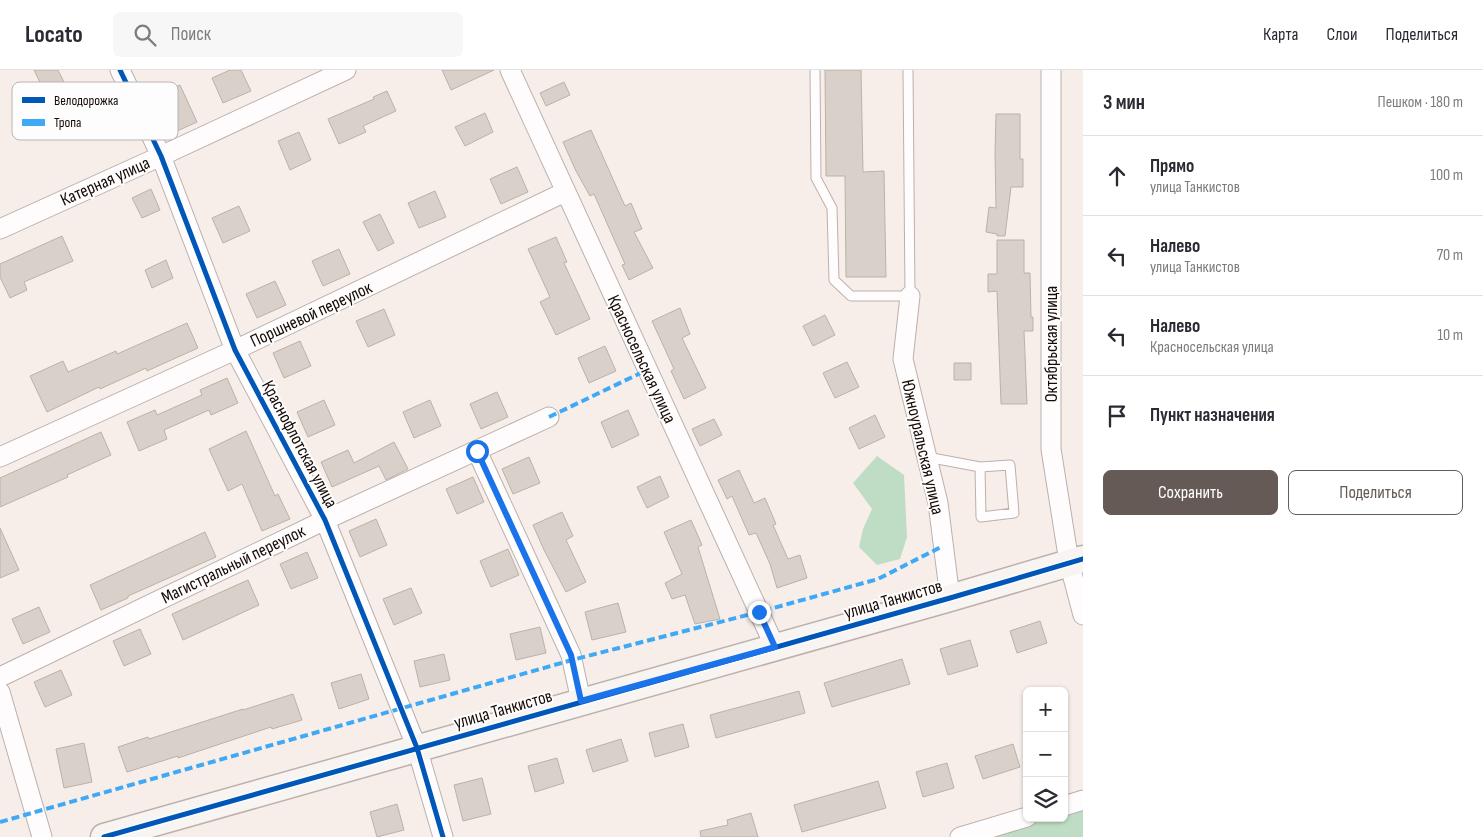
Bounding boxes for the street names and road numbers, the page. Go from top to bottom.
street label: Катерная улица [57,152,153,211]
street label: Поршневой переулок [247,277,376,352]
street label: Октябрьская улица [1041,286,1062,402]
street label: Красносельская улица [603,292,680,427]
street label: Краснофлотская улица [257,377,342,512]
street label: Южноуральская улица [897,378,948,517]
street label: Магистральный переулок [158,520,309,608]
street label: улица Танкистов [842,575,945,623]
street label: улица Танкистов [452,685,555,733]

